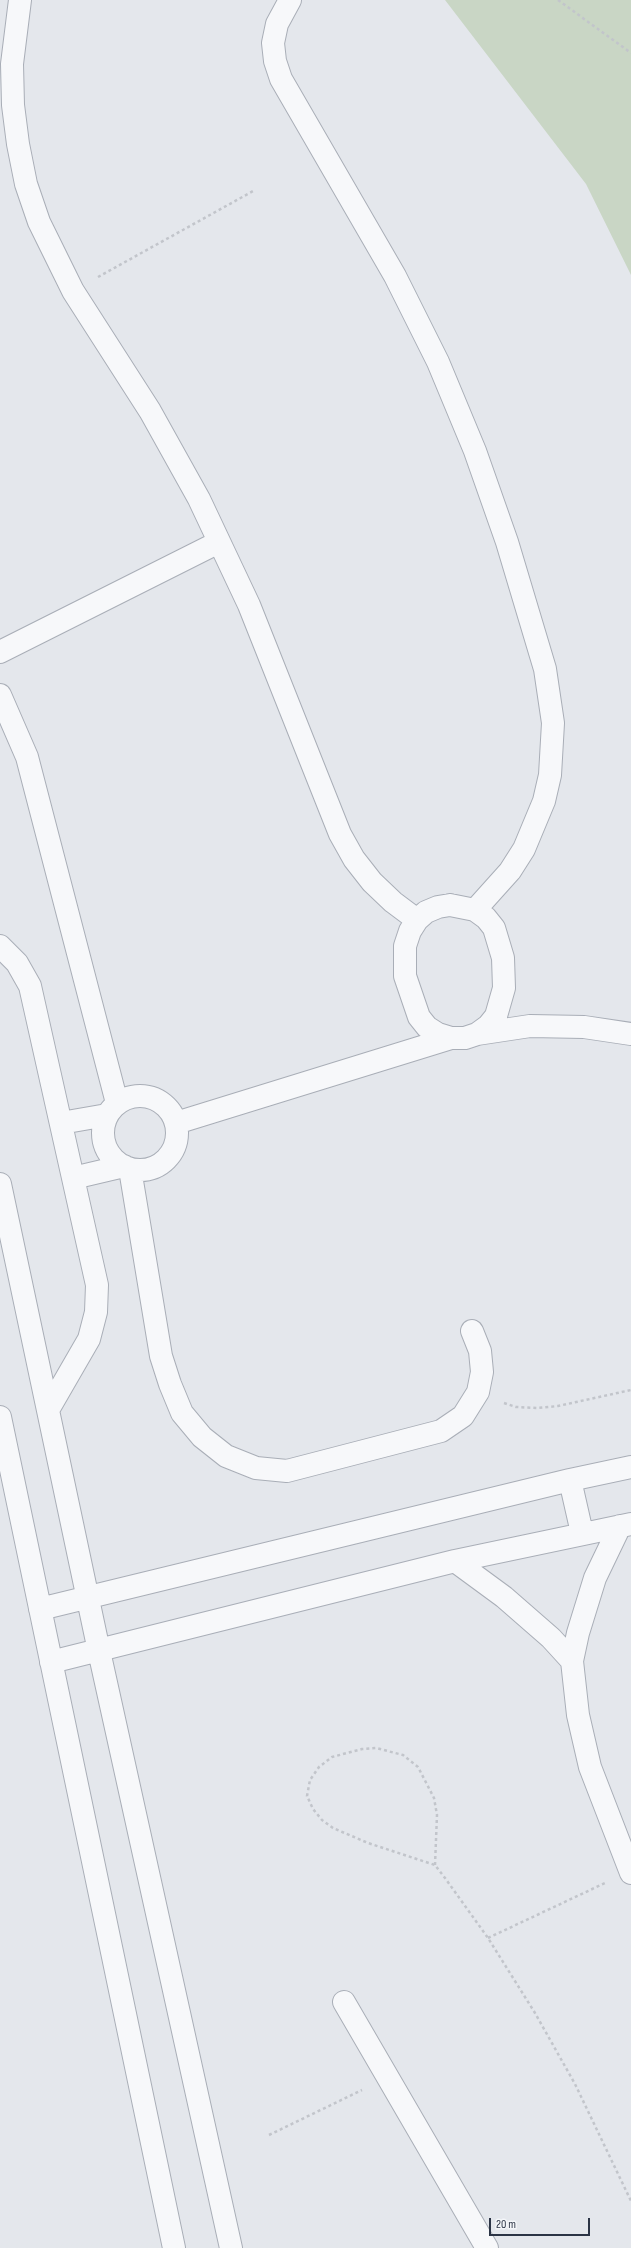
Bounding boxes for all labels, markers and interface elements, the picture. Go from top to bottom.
scale bar [491,2210,592,2236]
text: 20 m [496,2217,516,2232]

